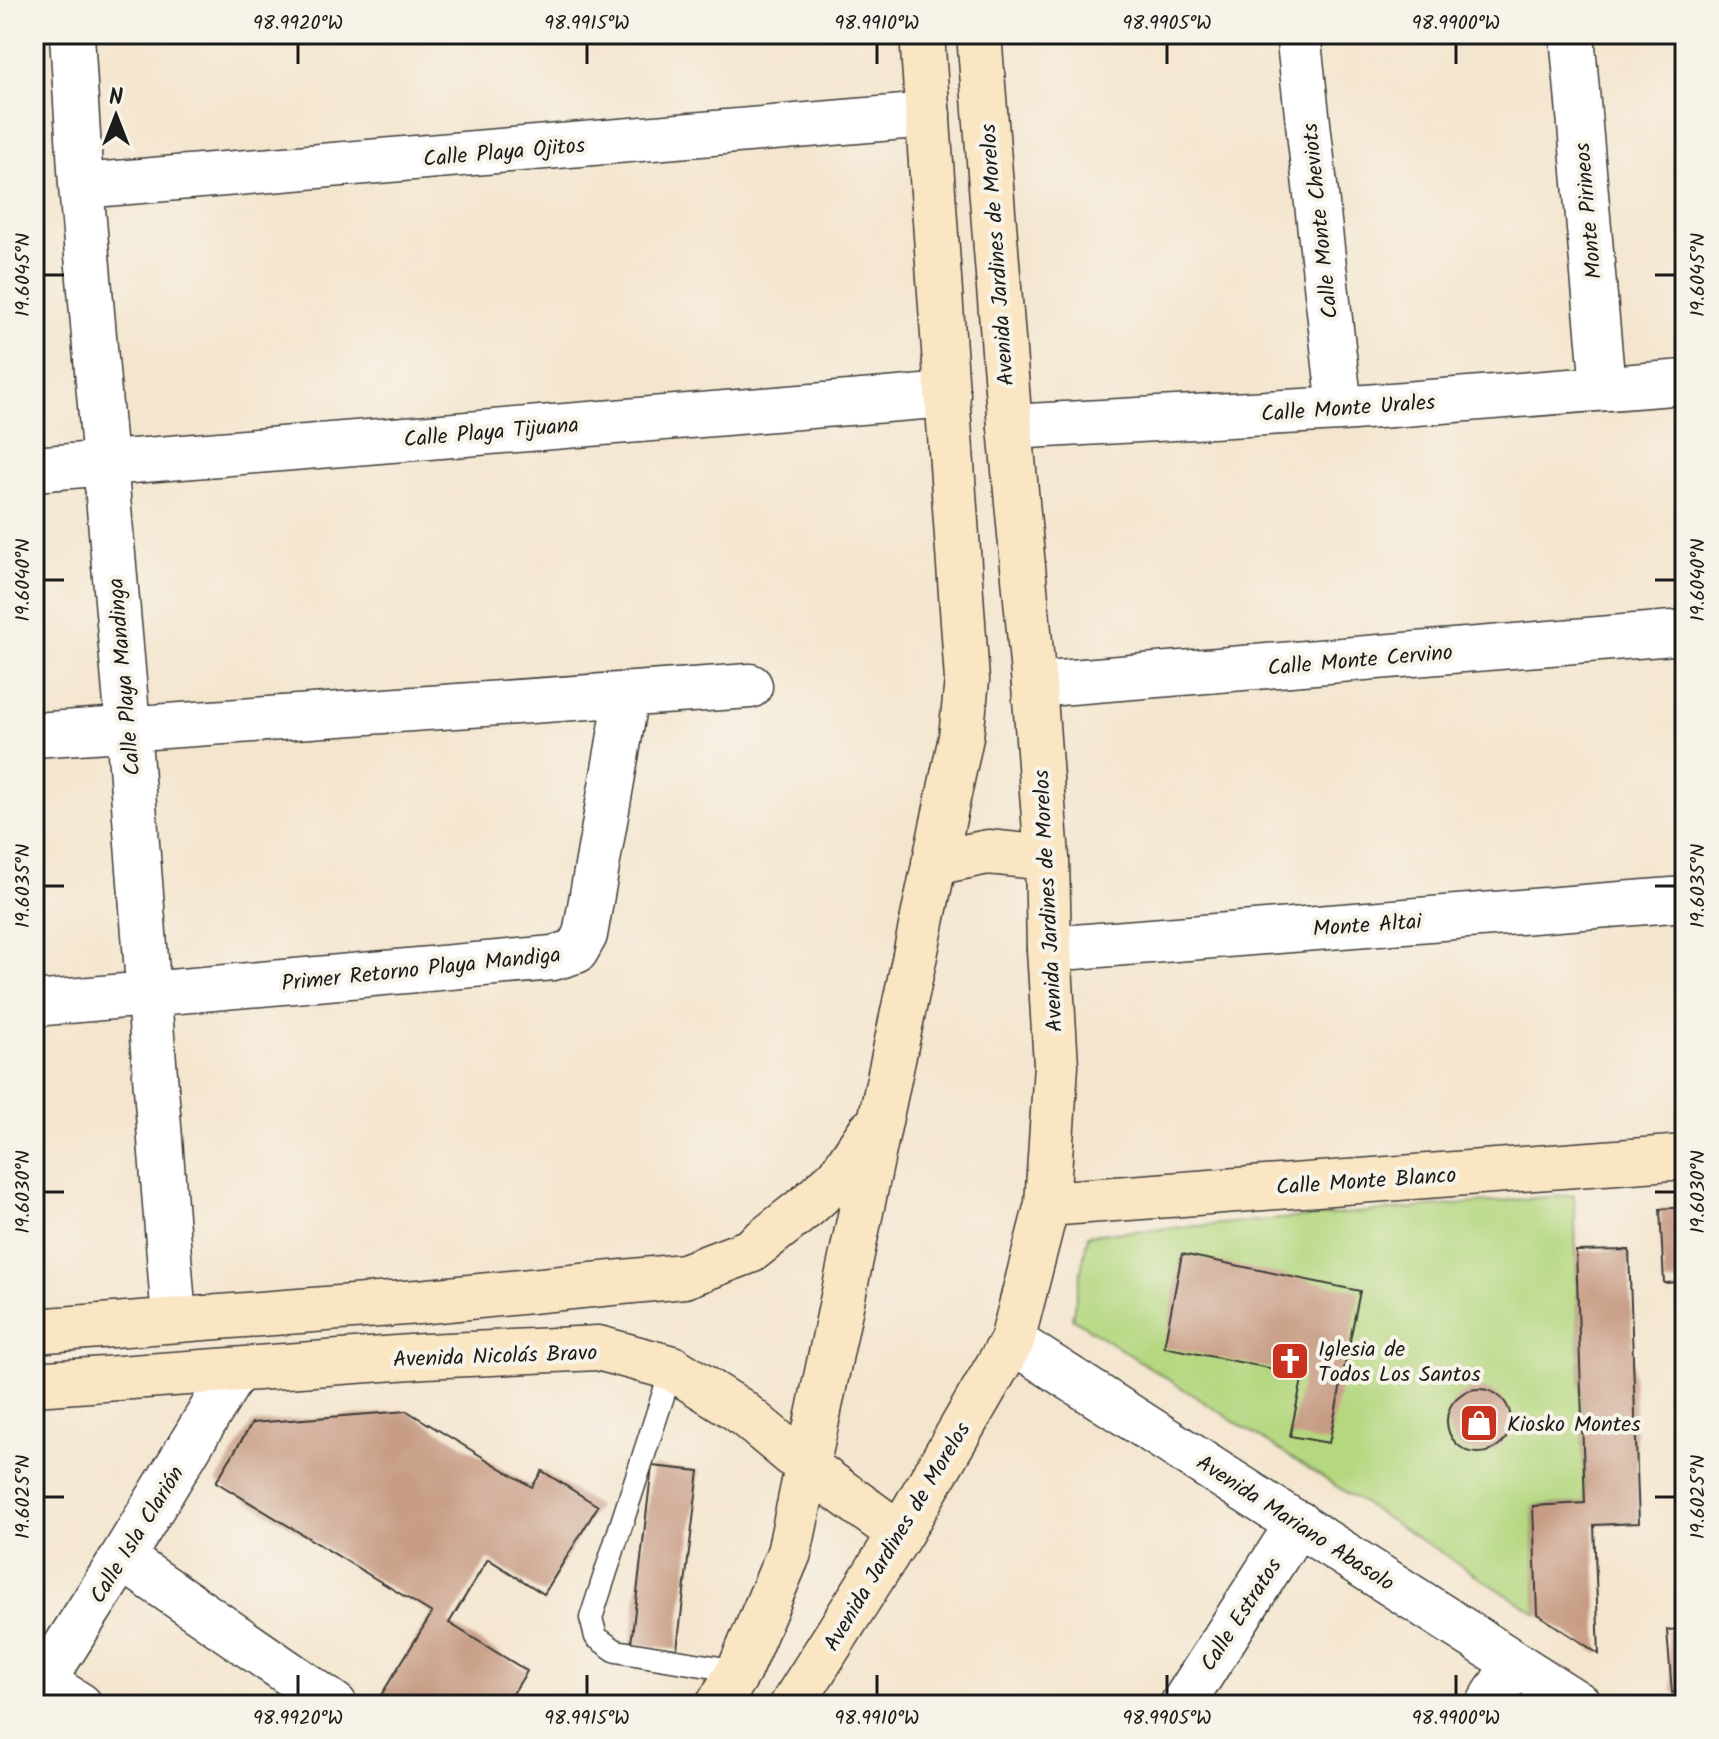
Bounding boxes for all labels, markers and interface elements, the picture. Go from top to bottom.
text: 98.9920°W [253,8,343,40]
text: 98.9915°W [544,8,630,40]
text: 98.9910°W [835,8,919,40]
text: 98.9905°W [1122,8,1212,40]
text: 98.9900°W [1412,8,1500,40]
north arrow [76,76,156,156]
text: N [109,81,123,116]
street label: Calle Monte Cheviots [1294,121,1349,320]
street label: Avenida Jardines de Morelos [972,122,1025,387]
street label: Calle Playa Ojitos [422,129,587,178]
street label: Monte Pirineos [1566,140,1613,281]
text: 19.6045°N [8,233,40,317]
text: 19.6045°N [1683,233,1715,317]
street label: Calle Monte Urales [1260,386,1437,433]
street label: Calle Playa Tijuana [402,408,580,459]
text: 19.6040°N [8,538,40,622]
text: 19.6040°N [1683,538,1715,622]
street label: Calle Playa Mandinga [99,577,152,777]
street label: Calle Monte Cervino [1266,636,1454,687]
street label: Avenida Jardines de Morelos [1025,768,1074,1033]
text: 19.6035°N [8,844,40,928]
text: 19.6035°N [1683,844,1715,928]
street label: Monte Altai [1312,905,1424,948]
street label: Primer Retorno Playa Mandiga [280,938,563,1003]
text: 19.6030°N [8,1150,40,1234]
text: 19.6030°N [1683,1150,1715,1234]
street label: Calle Monte Blanco [1275,1159,1457,1206]
place label: Iglesia de Todos Los Santos [1318,1333,1481,1393]
street label: Avenida Nicolás Bravo [392,1336,598,1379]
church icon: Iglesia de Todos Los Santos [1269,1340,1311,1382]
shop icon: Kiosko Montes [1458,1402,1500,1444]
place label: Kiosko Montes [1507,1408,1641,1443]
street label: Avenida Jardines de Morelos [816,1415,981,1659]
street label: Avenida Mariano Abasolo [1188,1447,1401,1602]
text: 19.6025°N [8,1455,40,1539]
text: 19.6025°N [1683,1455,1715,1539]
street label: Calle Isla Clarión [82,1460,195,1611]
street label: Calle Estratos [1192,1551,1292,1679]
text: 98.9920°W [253,1703,343,1735]
text: 98.9915°W [544,1703,630,1735]
text: 98.9910°W [835,1703,919,1735]
text: 98.9905°W [1122,1703,1212,1735]
text: 98.9900°W [1412,1703,1500,1735]

